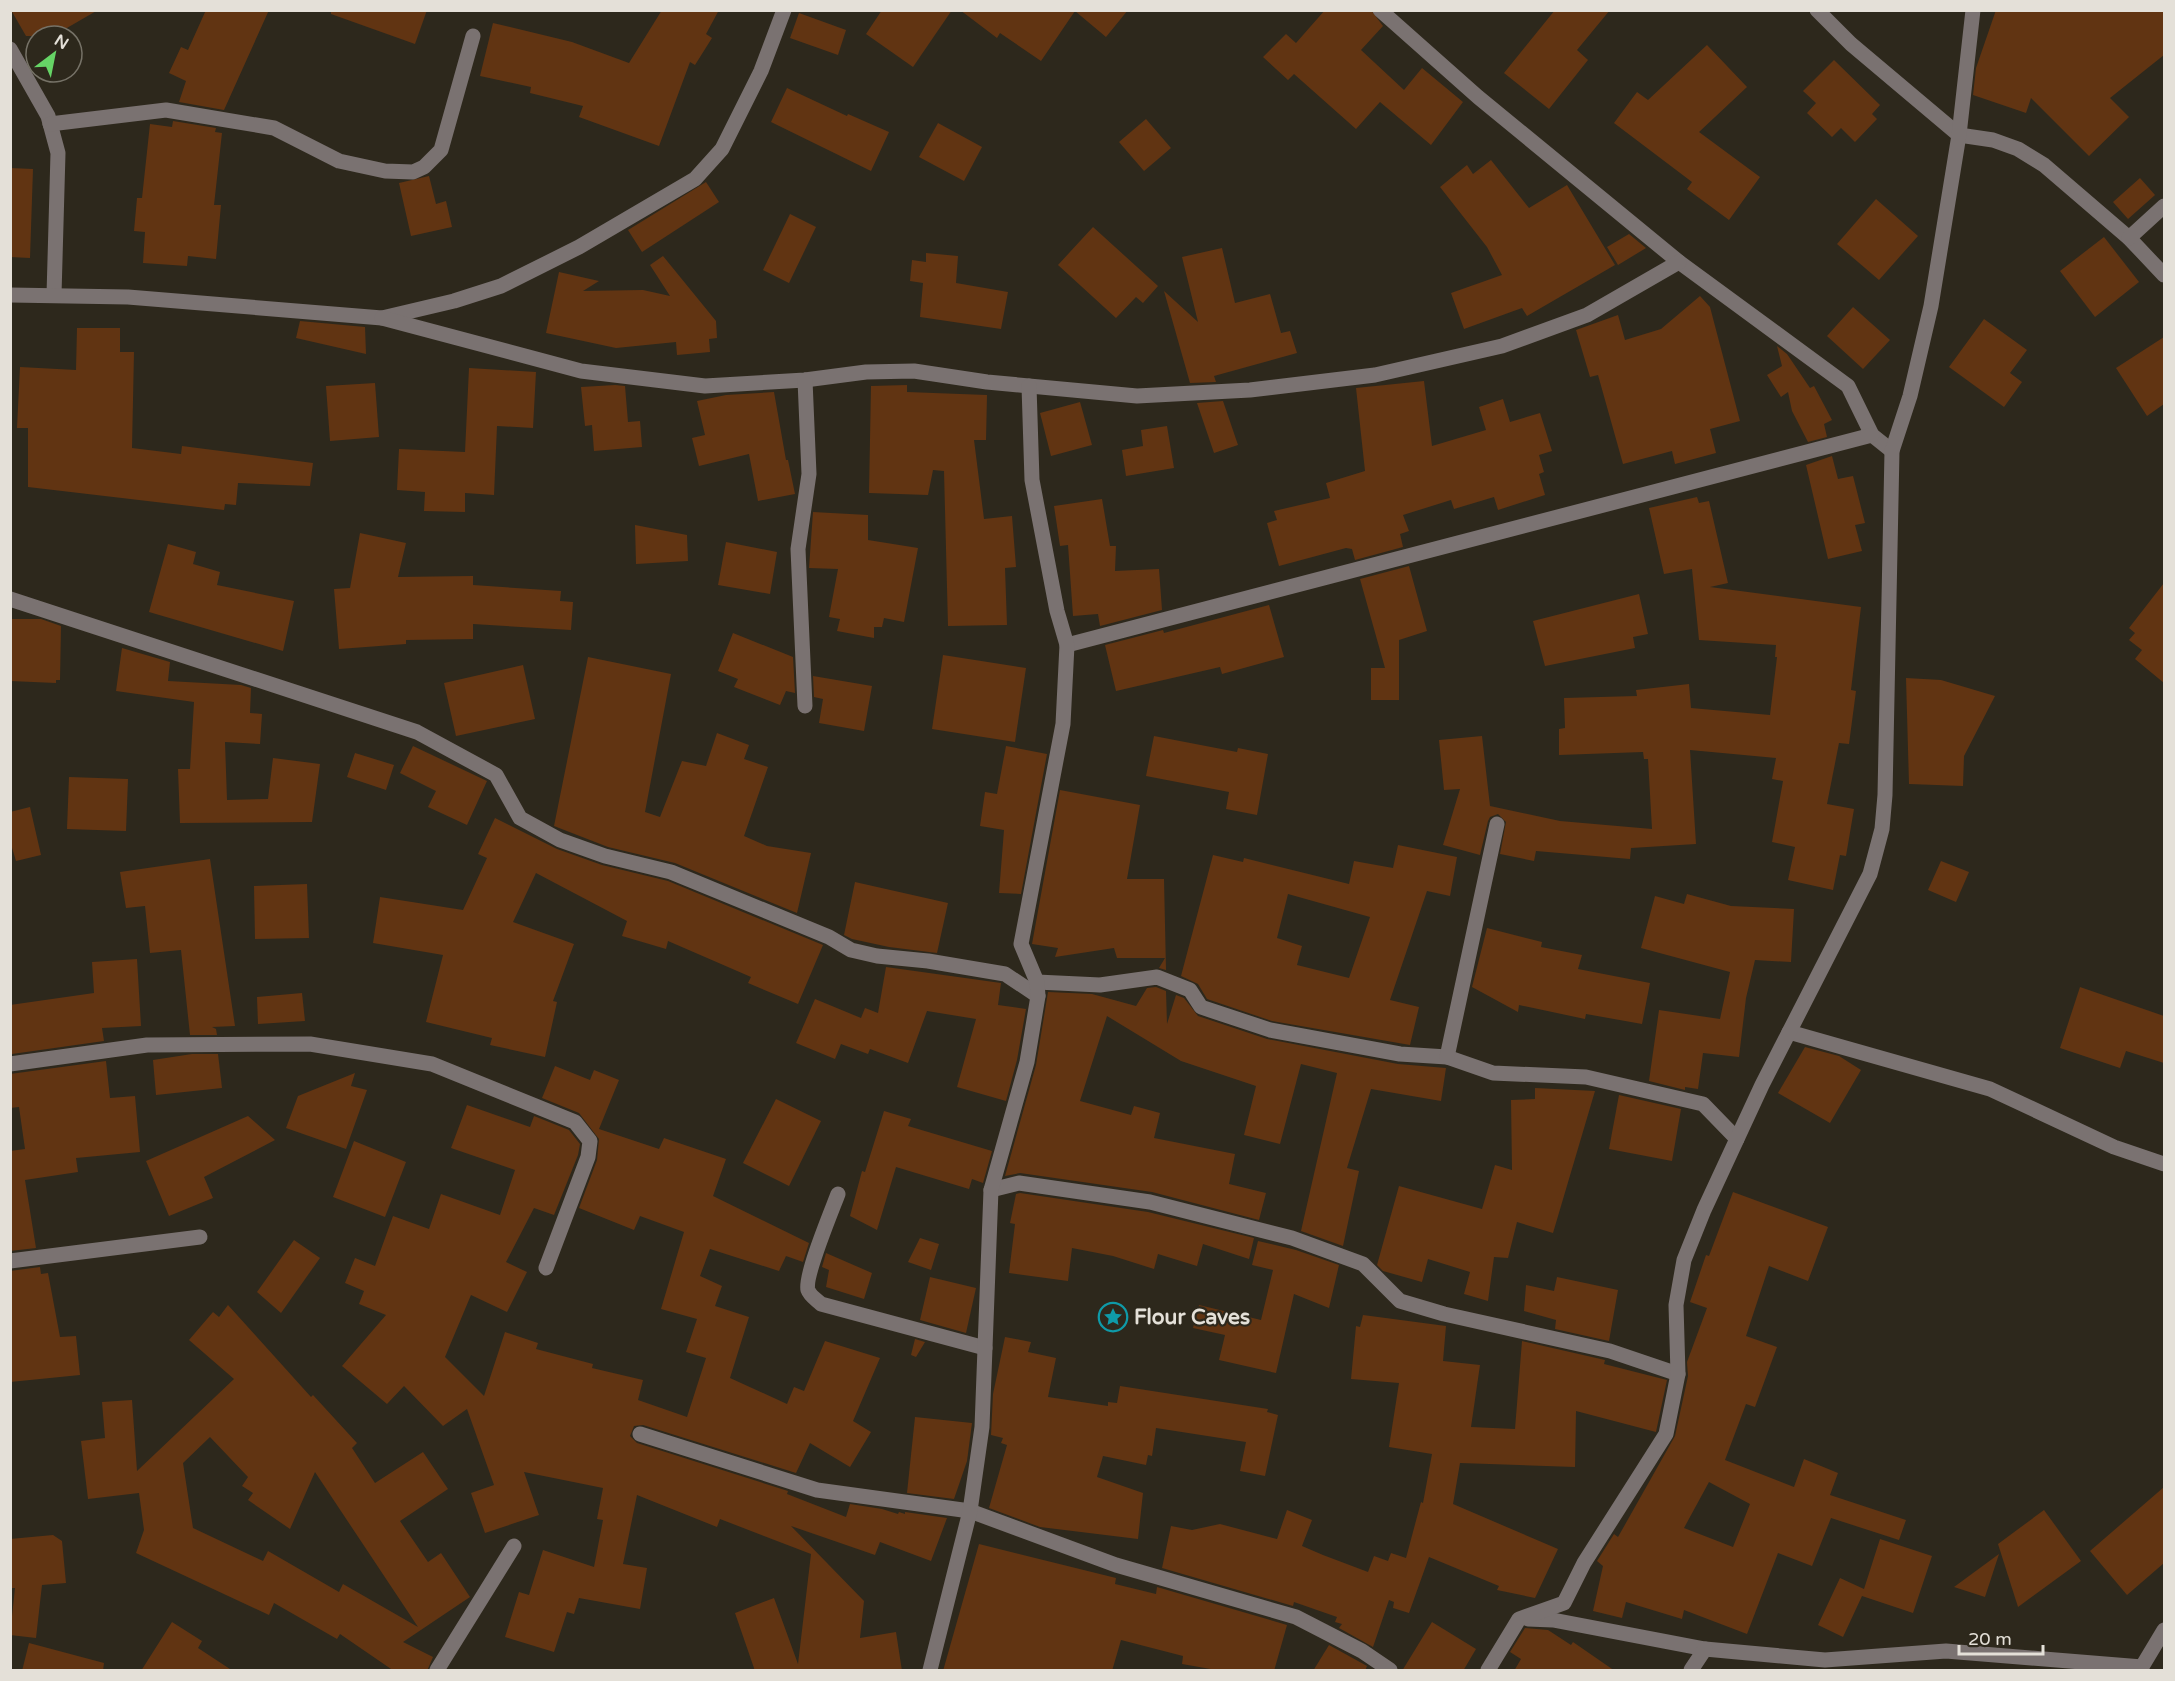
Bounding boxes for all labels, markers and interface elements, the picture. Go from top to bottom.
north arrow [24,24,84,84]
text: N [51,30,72,54]
place icon: Flour Caves [1097,1301,1129,1333]
place label: Flour Caves [1134,1305,1250,1330]
scale bar [1959,1618,2043,1656]
text: 20 m [1968,1628,2012,1650]

